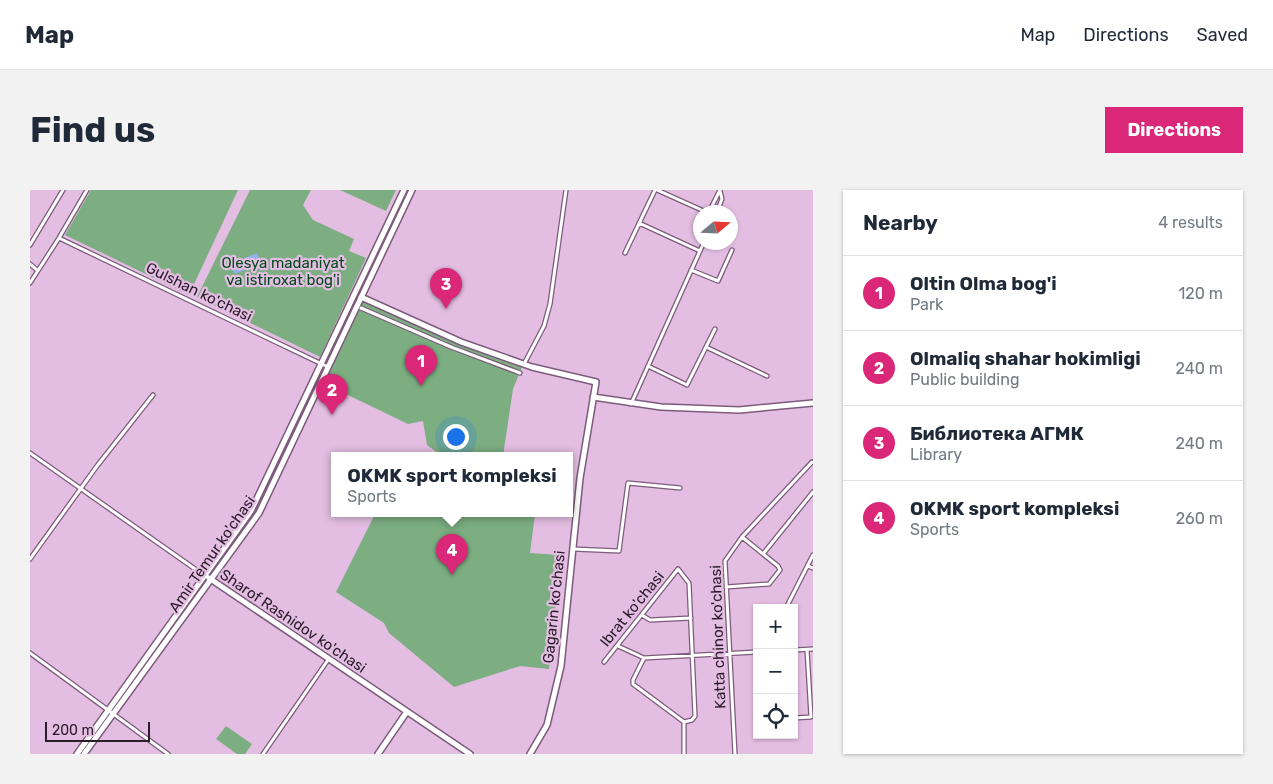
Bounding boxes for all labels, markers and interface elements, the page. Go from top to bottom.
text: Map [25,21,74,49]
text: Map [1020,24,1055,46]
text: Directions [1083,24,1169,46]
text: Saved [1197,24,1248,46]
button: Directions [1105,107,1243,153]
text: Find us [30,109,155,151]
north arrow [693,205,738,250]
text: Nearby [863,210,938,235]
text: 4 results [1158,213,1223,232]
park label: Olesya madaniyat va istiroxat bog'i [221,254,345,289]
street label: Gulshan ko'chasi [143,258,255,326]
pin: 3 [430,268,462,309]
text: Oltin Olma bog'i [910,272,1057,295]
text: 1 [875,284,883,303]
text: 120 m [1178,284,1223,303]
text: Park [910,295,943,314]
pin: 1 [405,345,437,386]
text: Olmaliq shahar hokimligi [910,347,1141,370]
text: 2 [874,359,884,378]
text: 240 m [1176,359,1223,378]
text: Public building [910,370,1020,389]
pin: 2 [316,374,348,415]
text: Библиотека АГМК [910,422,1084,445]
your location [443,424,469,450]
text: 3 [874,434,884,453]
text: 240 m [1176,434,1223,453]
text: Library [910,445,962,464]
popup [331,452,573,517]
text: OKMK sport kompleksi [347,464,557,487]
text: Sports [347,487,397,506]
street label: Amir Temur ko'chasi [165,492,259,616]
text: OKMK sport kompleksi [910,497,1119,520]
text: 4 [874,509,884,528]
text: 260 m [1176,509,1223,528]
text: Sports [910,520,959,539]
pin: 4 [436,534,468,575]
street label: Gagarin ko'chasi [539,550,569,664]
street label: Sharof Rashidov ko'chasi [216,565,370,677]
street label: Katta chinor ko'chasi [706,565,730,709]
street label: Ibrat ko'chasi [596,568,668,650]
map controls [753,604,798,739]
button: + [753,604,798,649]
button: − [753,649,798,694]
button: locate [753,694,798,739]
scale bar [45,719,150,742]
text: 200 m [52,722,94,739]

